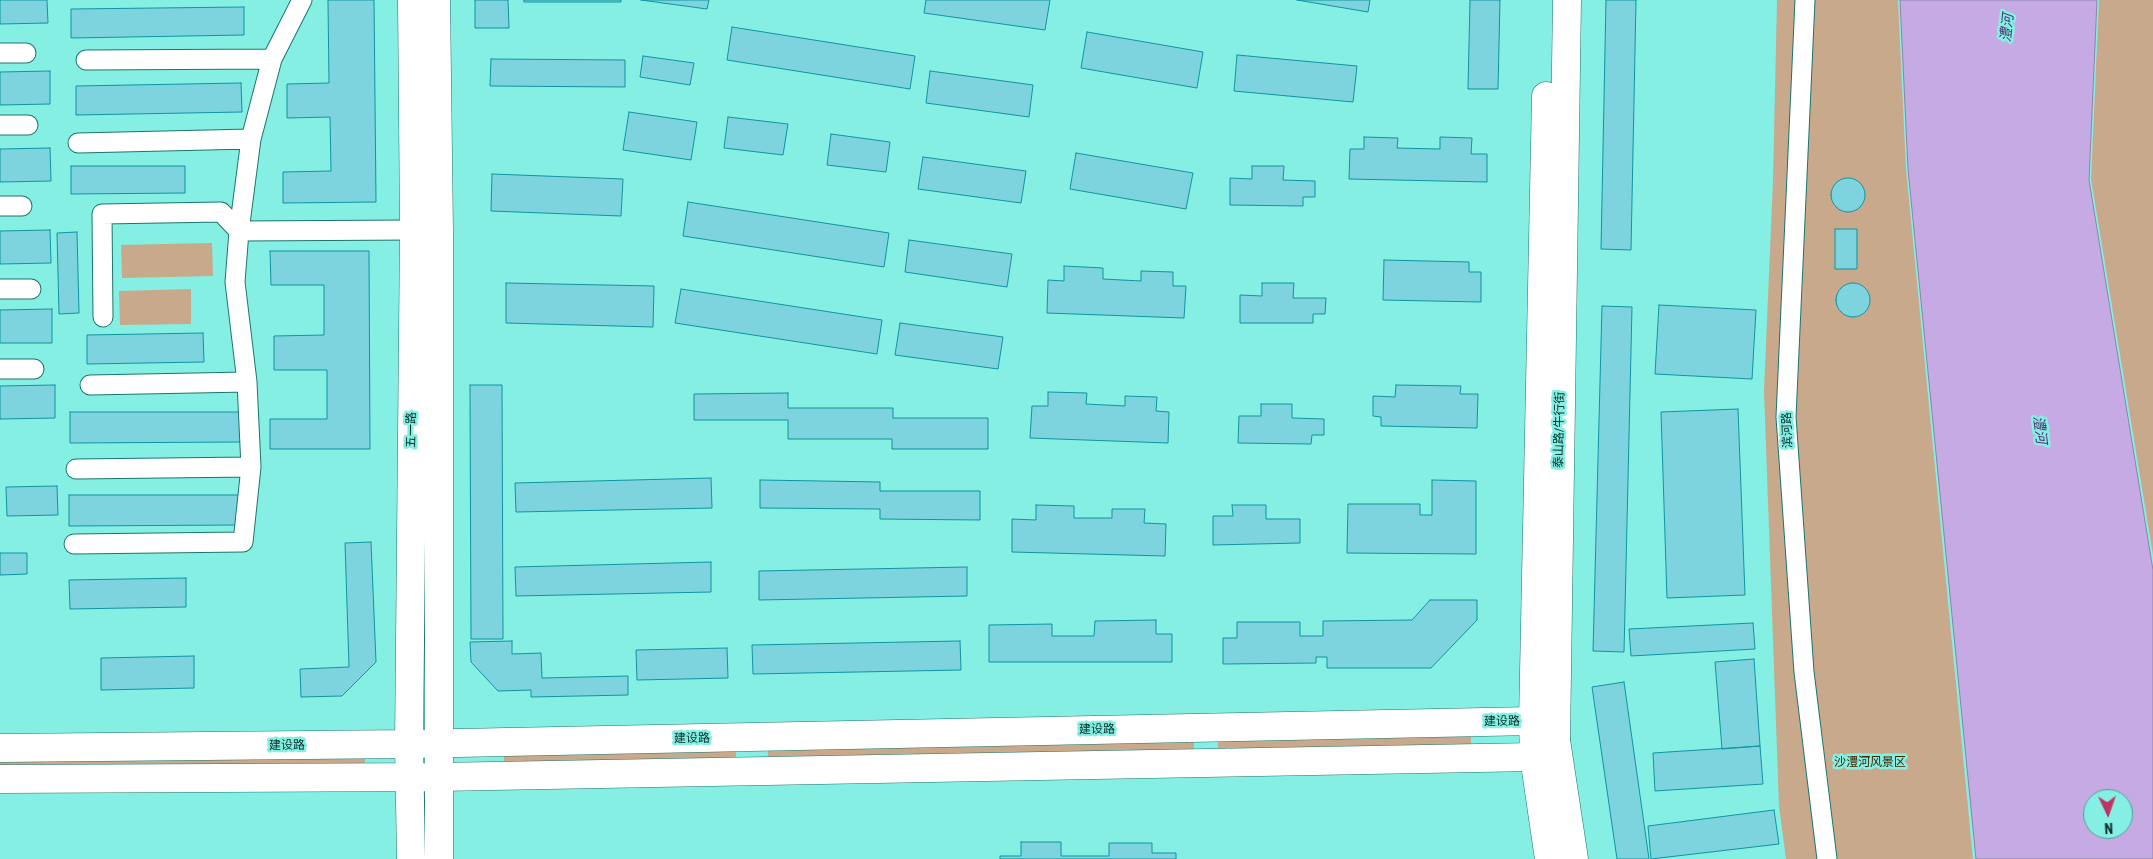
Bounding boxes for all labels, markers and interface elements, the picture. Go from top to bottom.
water label: 澧河 [1998,13,2018,43]
street label: 泰山路/牛行街 [1552,392,1568,468]
street label: 五一路 [404,412,420,448]
street label: 滨河路 [1780,412,1796,448]
water label: 澧河 [2029,415,2049,445]
street label: 建设路 [1484,714,1520,730]
street label: 建设路 [1079,722,1115,738]
street label: 建设路 [674,731,710,747]
street label: 建设路 [269,738,305,754]
park label: 沙澧河风景区 [1834,756,1906,770]
north arrow [2083,789,2133,839]
text: N [2104,820,2113,836]

